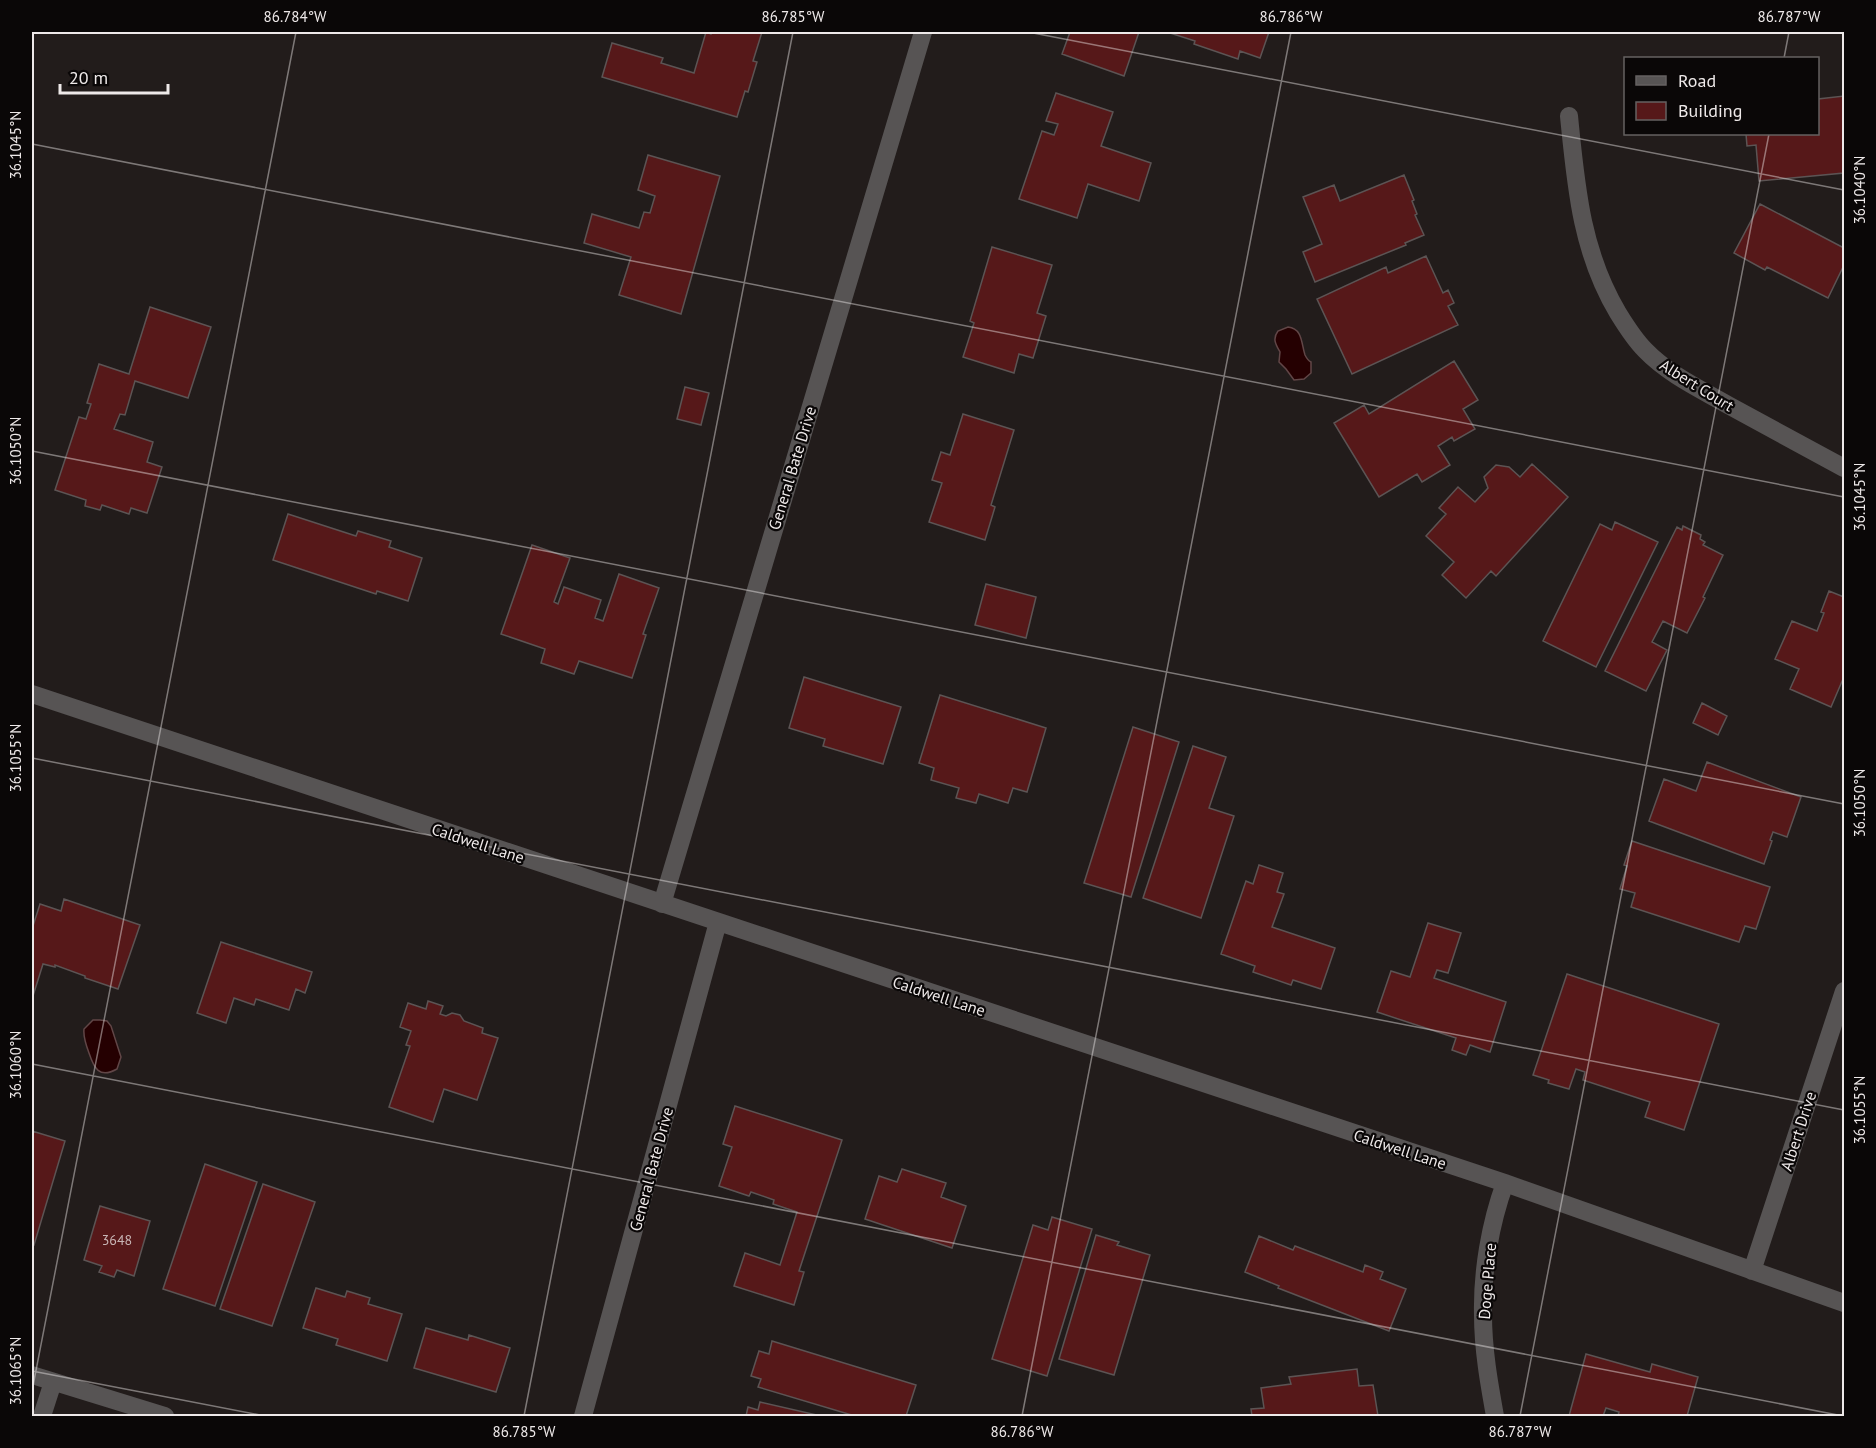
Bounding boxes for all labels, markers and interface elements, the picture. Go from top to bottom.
text: 86.784°W [264,7,327,26]
text: 86.785°W [762,7,825,26]
text: 86.786°W [1260,7,1323,26]
text: 86.787°W [1758,7,1821,26]
scale bar [60,57,168,95]
legend [1624,57,1819,135]
text: 20 m [69,66,108,89]
text: Road [1678,69,1716,92]
text: Building [1678,99,1742,122]
text: 36.1045°N [6,111,25,179]
text: 36.1040°N [1850,156,1869,224]
street label: Albert Court [1656,354,1738,416]
street label: General Bate Drive [764,404,820,532]
text: 36.1050°N [6,417,25,485]
text: 36.1045°N [1850,463,1869,531]
text: 36.1055°N [6,724,25,792]
text: 36.1050°N [1850,769,1869,837]
street label: Caldwell Lane [429,819,527,867]
street label: Caldwell Lane [890,972,988,1020]
text: 36.1060°N [6,1031,25,1099]
text: 36.1055°N [1850,1076,1869,1144]
street label: Albert Drive [1776,1089,1820,1173]
street label: General Bate Drive [625,1105,677,1233]
street label: Caldwell Lane [1351,1125,1449,1173]
house number: 3648 [102,1231,132,1249]
street label: Doge Place [1474,1242,1500,1320]
text: 36.1065°N [6,1337,25,1405]
text: 86.785°W [493,1422,556,1441]
text: 86.786°W [991,1422,1054,1441]
text: 86.787°W [1489,1422,1552,1441]

